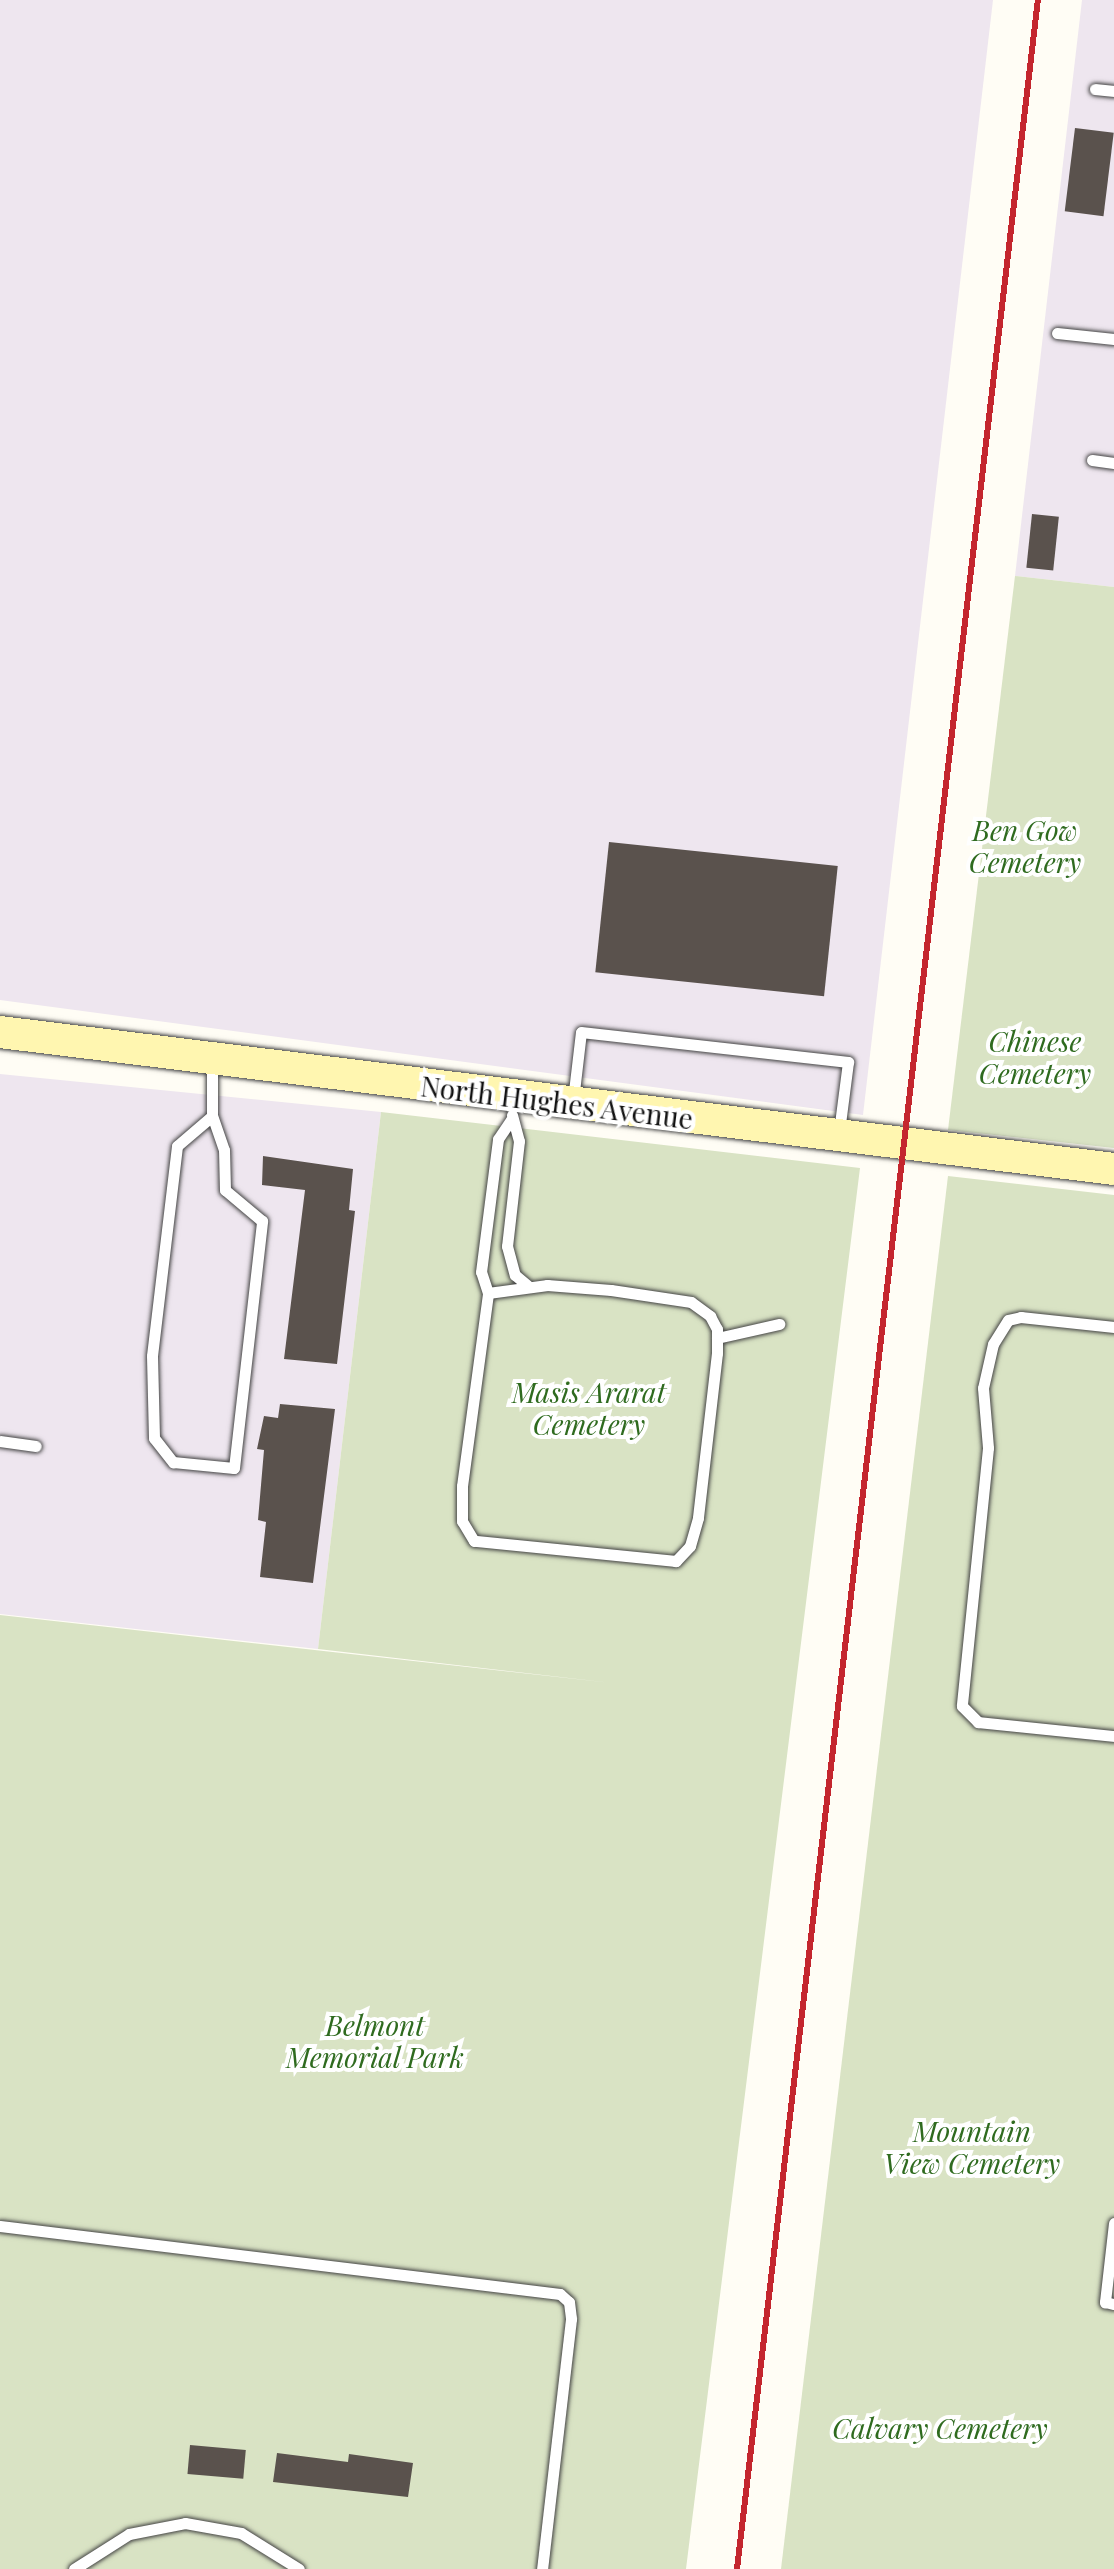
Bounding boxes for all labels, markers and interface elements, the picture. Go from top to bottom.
park label: Ben Gow Cemetery [969,813,1081,879]
park label: Chinese Cemetery [979,1024,1091,1090]
street label: North Hughes Avenue [419,1069,695,1135]
park label: Masis Ararat Cemetery [512,1375,666,1441]
park label: Belmont Memorial Park [286,2008,464,2074]
park label: Mountain View Cemetery [884,2114,1060,2180]
park label: Calvary Cemetery [832,2411,1048,2445]

